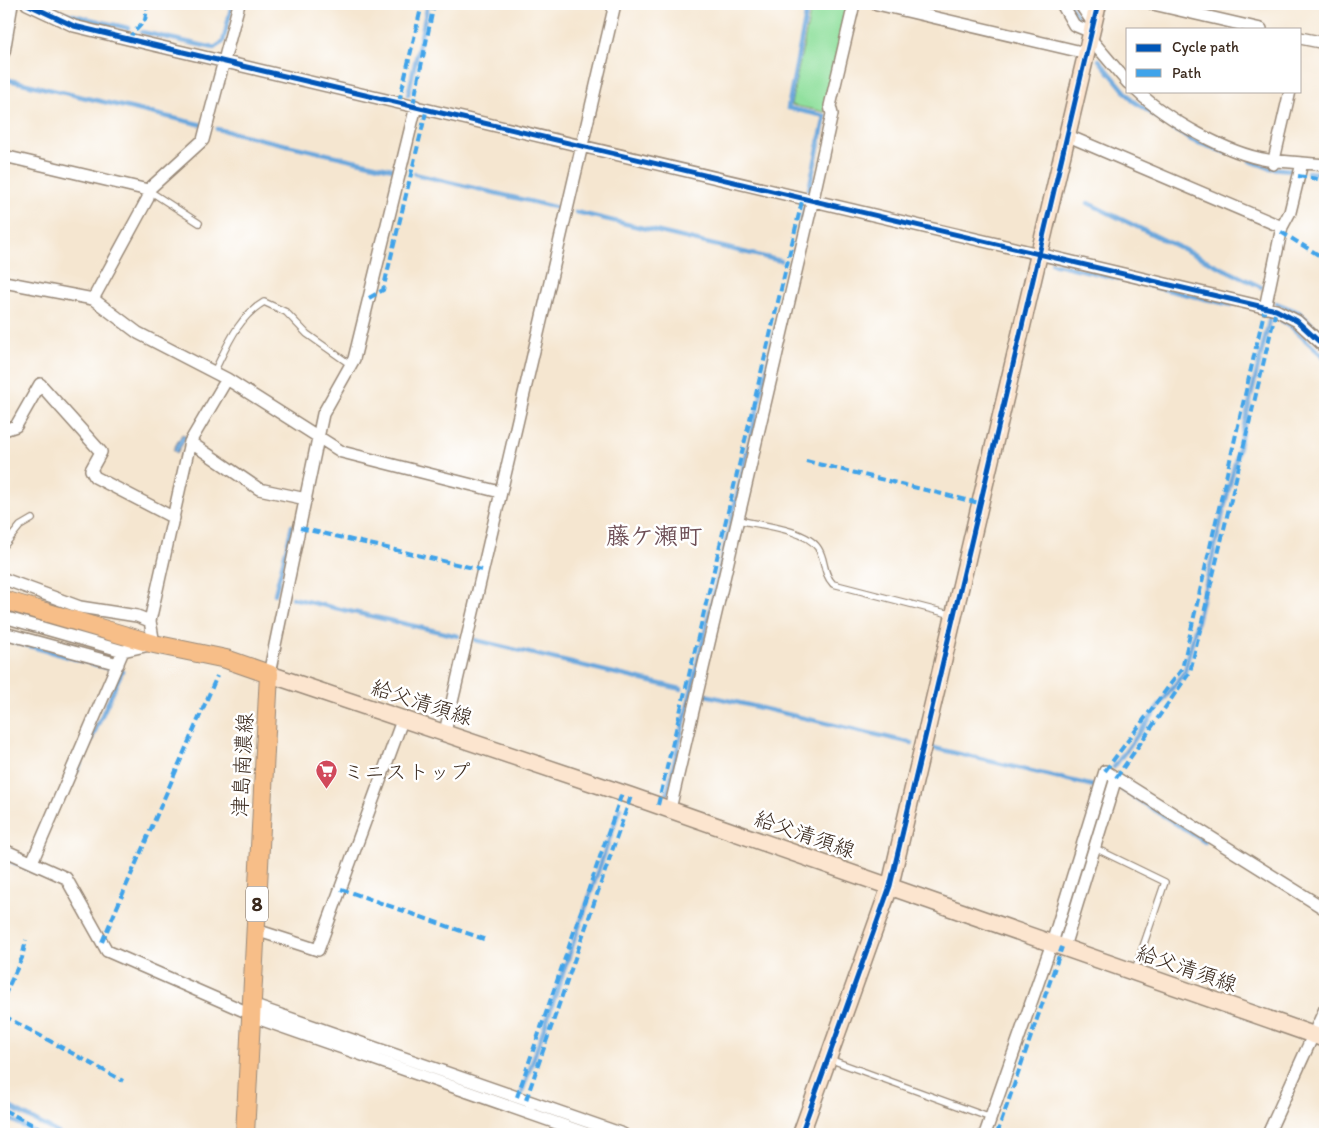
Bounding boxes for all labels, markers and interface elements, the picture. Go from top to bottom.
legend [1126,28,1302,92]
text: Cycle path [1172,38,1239,56]
text: Path [1172,64,1201,82]
district label: 藤ケ瀬町 [606,521,702,550]
street label: 給父清須線 [368,674,476,730]
street label: 津島南濃線 [227,712,257,818]
supermarket icon: ミニストップ [315,759,339,790]
place label: ミニストップ [343,759,471,784]
street label: 給父清須線 [751,805,859,863]
road number: 8 [246,886,268,922]
street label: 給父清須線 [1133,939,1241,997]

